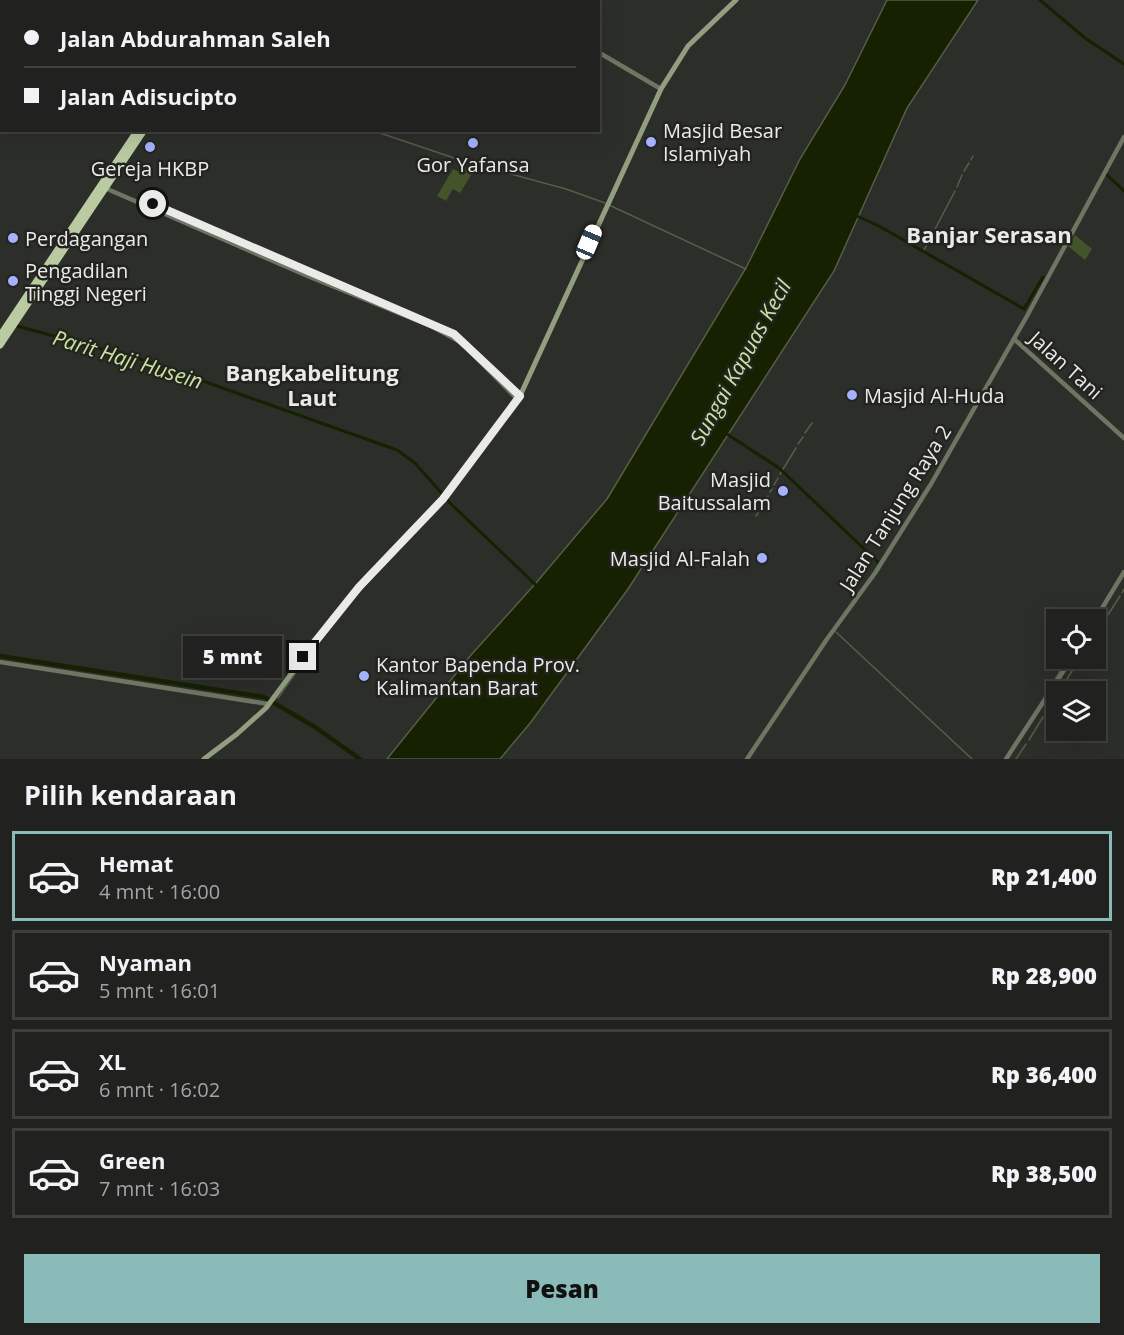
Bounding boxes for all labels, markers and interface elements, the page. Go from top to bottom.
text: Jalan Abdurahman Saleh [60,23,331,53]
text: Jalan Adisucipto [60,81,237,111]
place label: Masjid Besar Islamiyah [663,117,782,167]
marker: Masjid Besar Islamiyah [644,135,658,149]
marker: Gor Yafansa [466,136,480,150]
marker: Gereja HKBP [143,140,157,154]
place label: Gor Yafansa [417,151,530,178]
place label: Gereja HKBP [91,155,209,182]
route start [139,190,166,217]
district label: Banjar Serasan [906,219,1072,249]
car [574,222,604,262]
place label: Perdagangan [25,225,148,252]
marker: Perdagangan [6,231,20,245]
place label: Pengadilan Tinggi Negeri [25,257,147,307]
marker: Pengadilan Tinggi Negeri [6,274,20,288]
water label: Sungai Kapuas Kecil [683,274,797,450]
water label: Parit Haji Husein [50,323,206,395]
street label: Jalan Tani [1022,324,1108,405]
district label: Bangkabelitung Laut [225,357,399,412]
place label: Masjid Al-Huda [864,382,1005,409]
marker: Masjid Al-Huda [845,388,859,402]
street label: Jalan Tanjung Raya 2 [832,420,957,598]
place label: Masjid Baitussalam [658,466,771,516]
marker: Masjid Baitussalam [776,484,790,498]
place label: Masjid Al-Falah [610,545,750,572]
marker: Masjid Al-Falah [755,551,769,565]
map controls [1046,609,1106,741]
button: locate [1046,609,1106,669]
callout: 5 mnt [183,636,282,678]
text: 5 mnt [203,643,262,670]
route end [289,643,316,670]
place label: Kantor Bapenda Prov. Kalimantan Barat [376,651,580,701]
marker: Kantor Bapenda Prov. Kalimantan Barat [357,669,371,683]
button: layers [1046,681,1106,741]
text: Pilih kendaraan [24,776,237,813]
text: Hemat [99,848,173,878]
icon: car [27,849,81,903]
text: Rp 21,400 [991,861,1097,891]
text: 4 mnt · 16:00 [99,878,220,905]
text: Nyaman [99,947,192,977]
icon: car [27,948,81,1002]
text: Rp 28,900 [991,960,1097,990]
text: 5 mnt · 16:01 [99,977,220,1004]
text: XL [99,1046,126,1076]
icon: car [27,1047,81,1101]
text: Rp 36,400 [991,1059,1097,1089]
text: 6 mnt · 16:02 [99,1076,220,1103]
text: Green [99,1145,165,1175]
icon: car [27,1146,81,1200]
text: Rp 38,500 [991,1158,1097,1188]
text: 7 mnt · 16:03 [99,1175,220,1202]
button: Pesan [24,1254,1100,1323]

